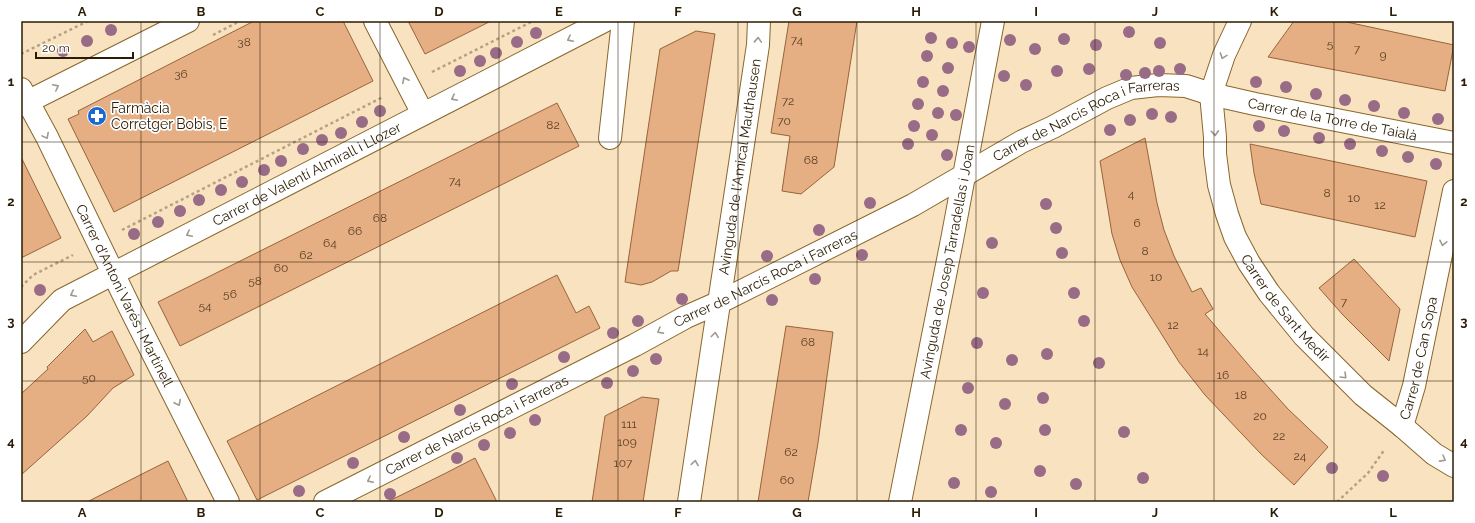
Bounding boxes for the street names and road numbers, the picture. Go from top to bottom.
street label: Avinguda de l'Amical Mauthausen [715,58,764,276]
street label: Carrer de Narcís Roca i Farreras [990,77,1180,165]
street label: Carrer de la Torre de Taialà [1246,95,1418,144]
street label: Carrer de Valentí Almirall i Llozer [210,119,404,229]
street label: Avinguda de Josep Tarradellas i Joan [917,143,978,380]
street label: Carrer d'Antoni Varés i Martinell [73,202,177,390]
street label: Carrer de Narcís Roca i Farreras [671,226,860,330]
street label: Carrer de Sant Medir [1238,251,1333,365]
street label: Carrer de Can Sopa [1396,295,1440,422]
street label: Carrer de Narcís Roca i Farreras [383,372,571,478]

